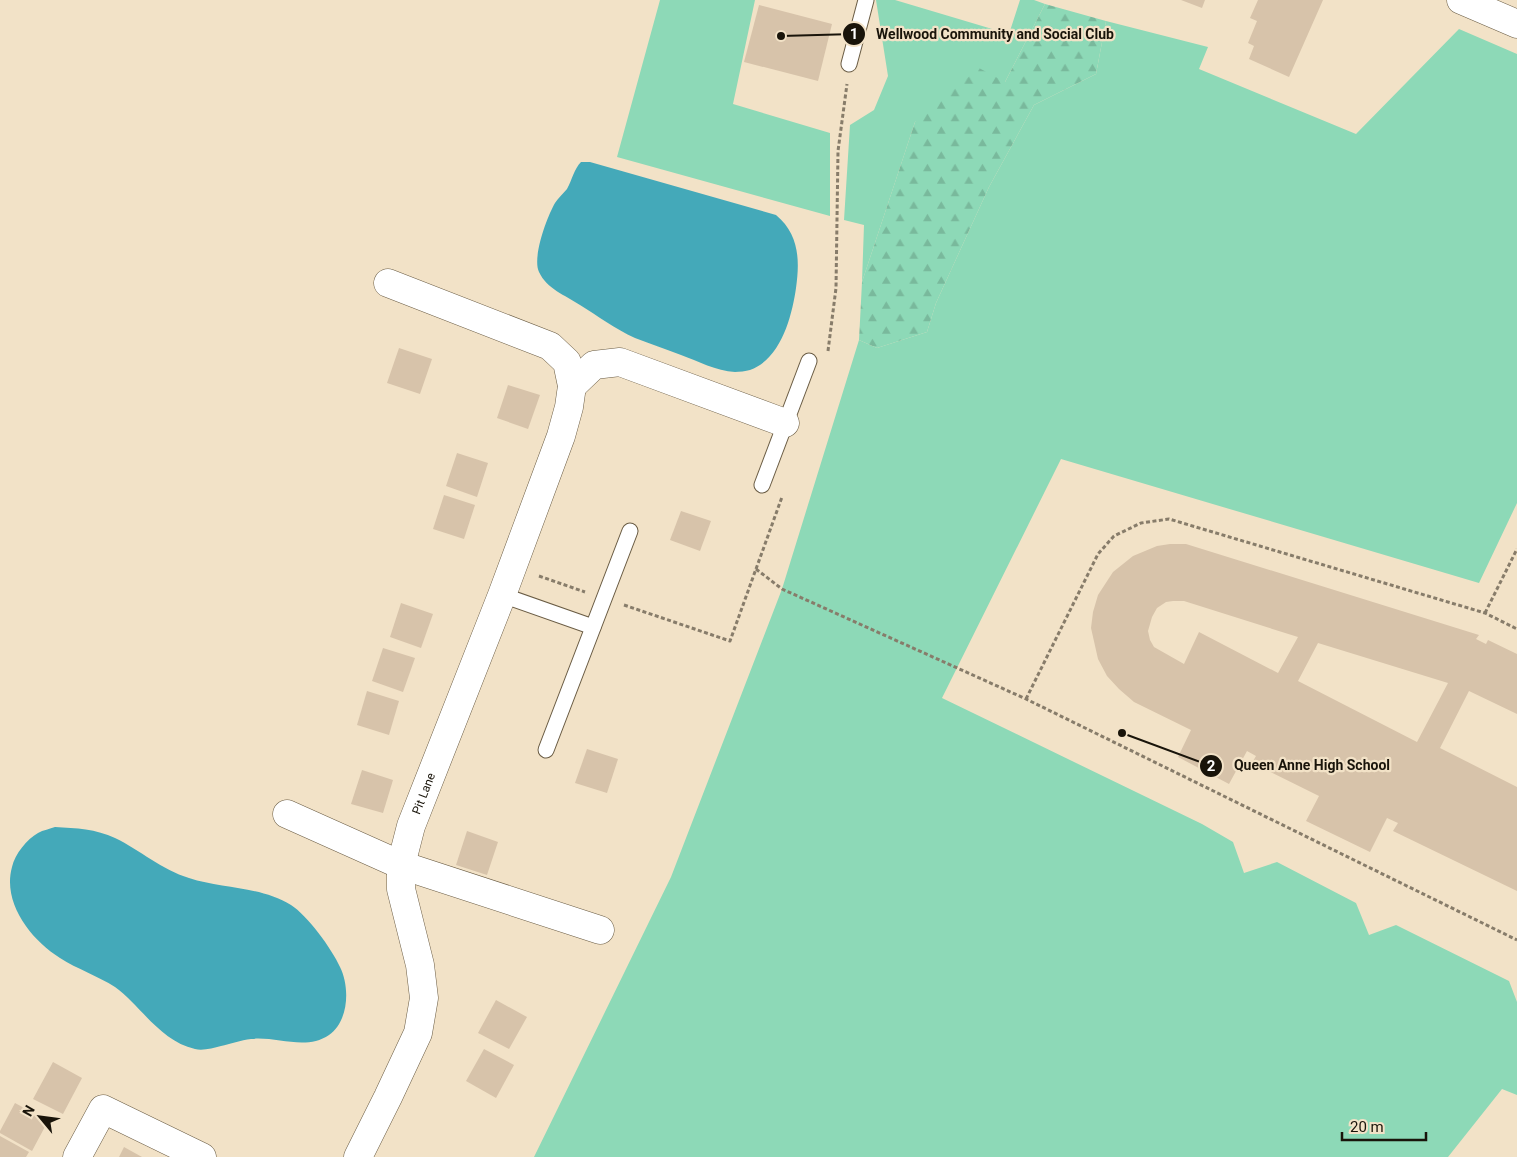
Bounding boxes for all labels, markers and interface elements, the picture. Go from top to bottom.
callout: Wellwood Community and Social Club [841,20,1124,49]
text: 1 [850,25,858,43]
text: Wellwood Community and Social Club [876,26,1114,42]
callout: Queen Anne High School [1198,751,1400,780]
text: 2 [1207,757,1216,775]
text: Queen Anne High School [1234,757,1390,773]
street label: Pit Lane [409,771,438,816]
north arrow [15,1092,65,1142]
text: N [19,1102,38,1119]
scale bar [1342,1110,1426,1142]
text: 20 m [1350,1118,1384,1136]

